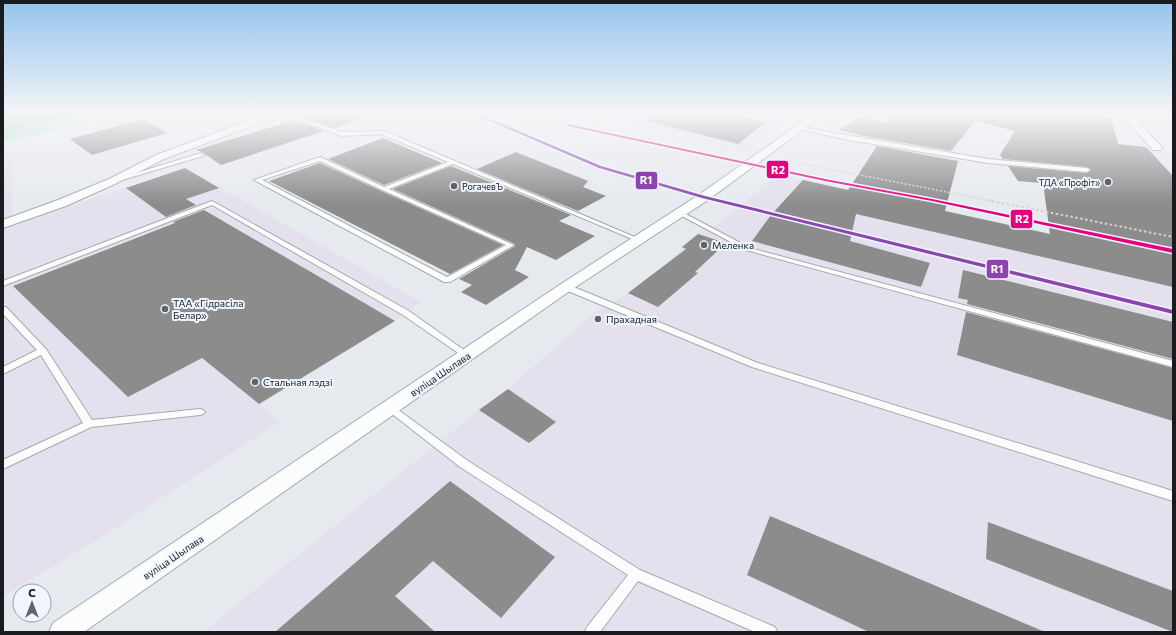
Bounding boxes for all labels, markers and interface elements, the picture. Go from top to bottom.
line badge: R2 [766,160,789,179]
text: R2 [771,163,785,176]
line badge: R1 [635,171,658,190]
text: R1 [640,173,652,186]
place label: ТДА «Профіт» [1039,177,1100,188]
marker: ТДА «Профіт» [1103,177,1113,187]
marker: РогачевЪ [449,181,459,191]
place label: РогачевЪ [462,181,503,192]
line badge: R2 [1010,209,1033,229]
text: R2 [1015,212,1029,225]
place label: Меленка [712,239,754,251]
marker: Меленка [699,240,709,250]
line badge: R1 [986,259,1009,279]
text: R1 [991,262,1003,275]
place label: ТАА «Гідрасіла Белар» [173,297,244,321]
marker: ТАА «Гідрасіла Белар» [160,304,170,314]
place label: Прахадная [606,313,657,325]
marker: Прахадная [593,314,603,324]
street label: вуліца Шылава [407,349,473,399]
place label: Стальная лэдзі [263,376,333,388]
marker: Стальная лэдзі [250,377,260,387]
street label: вуліца Шылава [140,532,206,582]
north arrow [12,583,52,623]
text: С [28,586,36,599]

